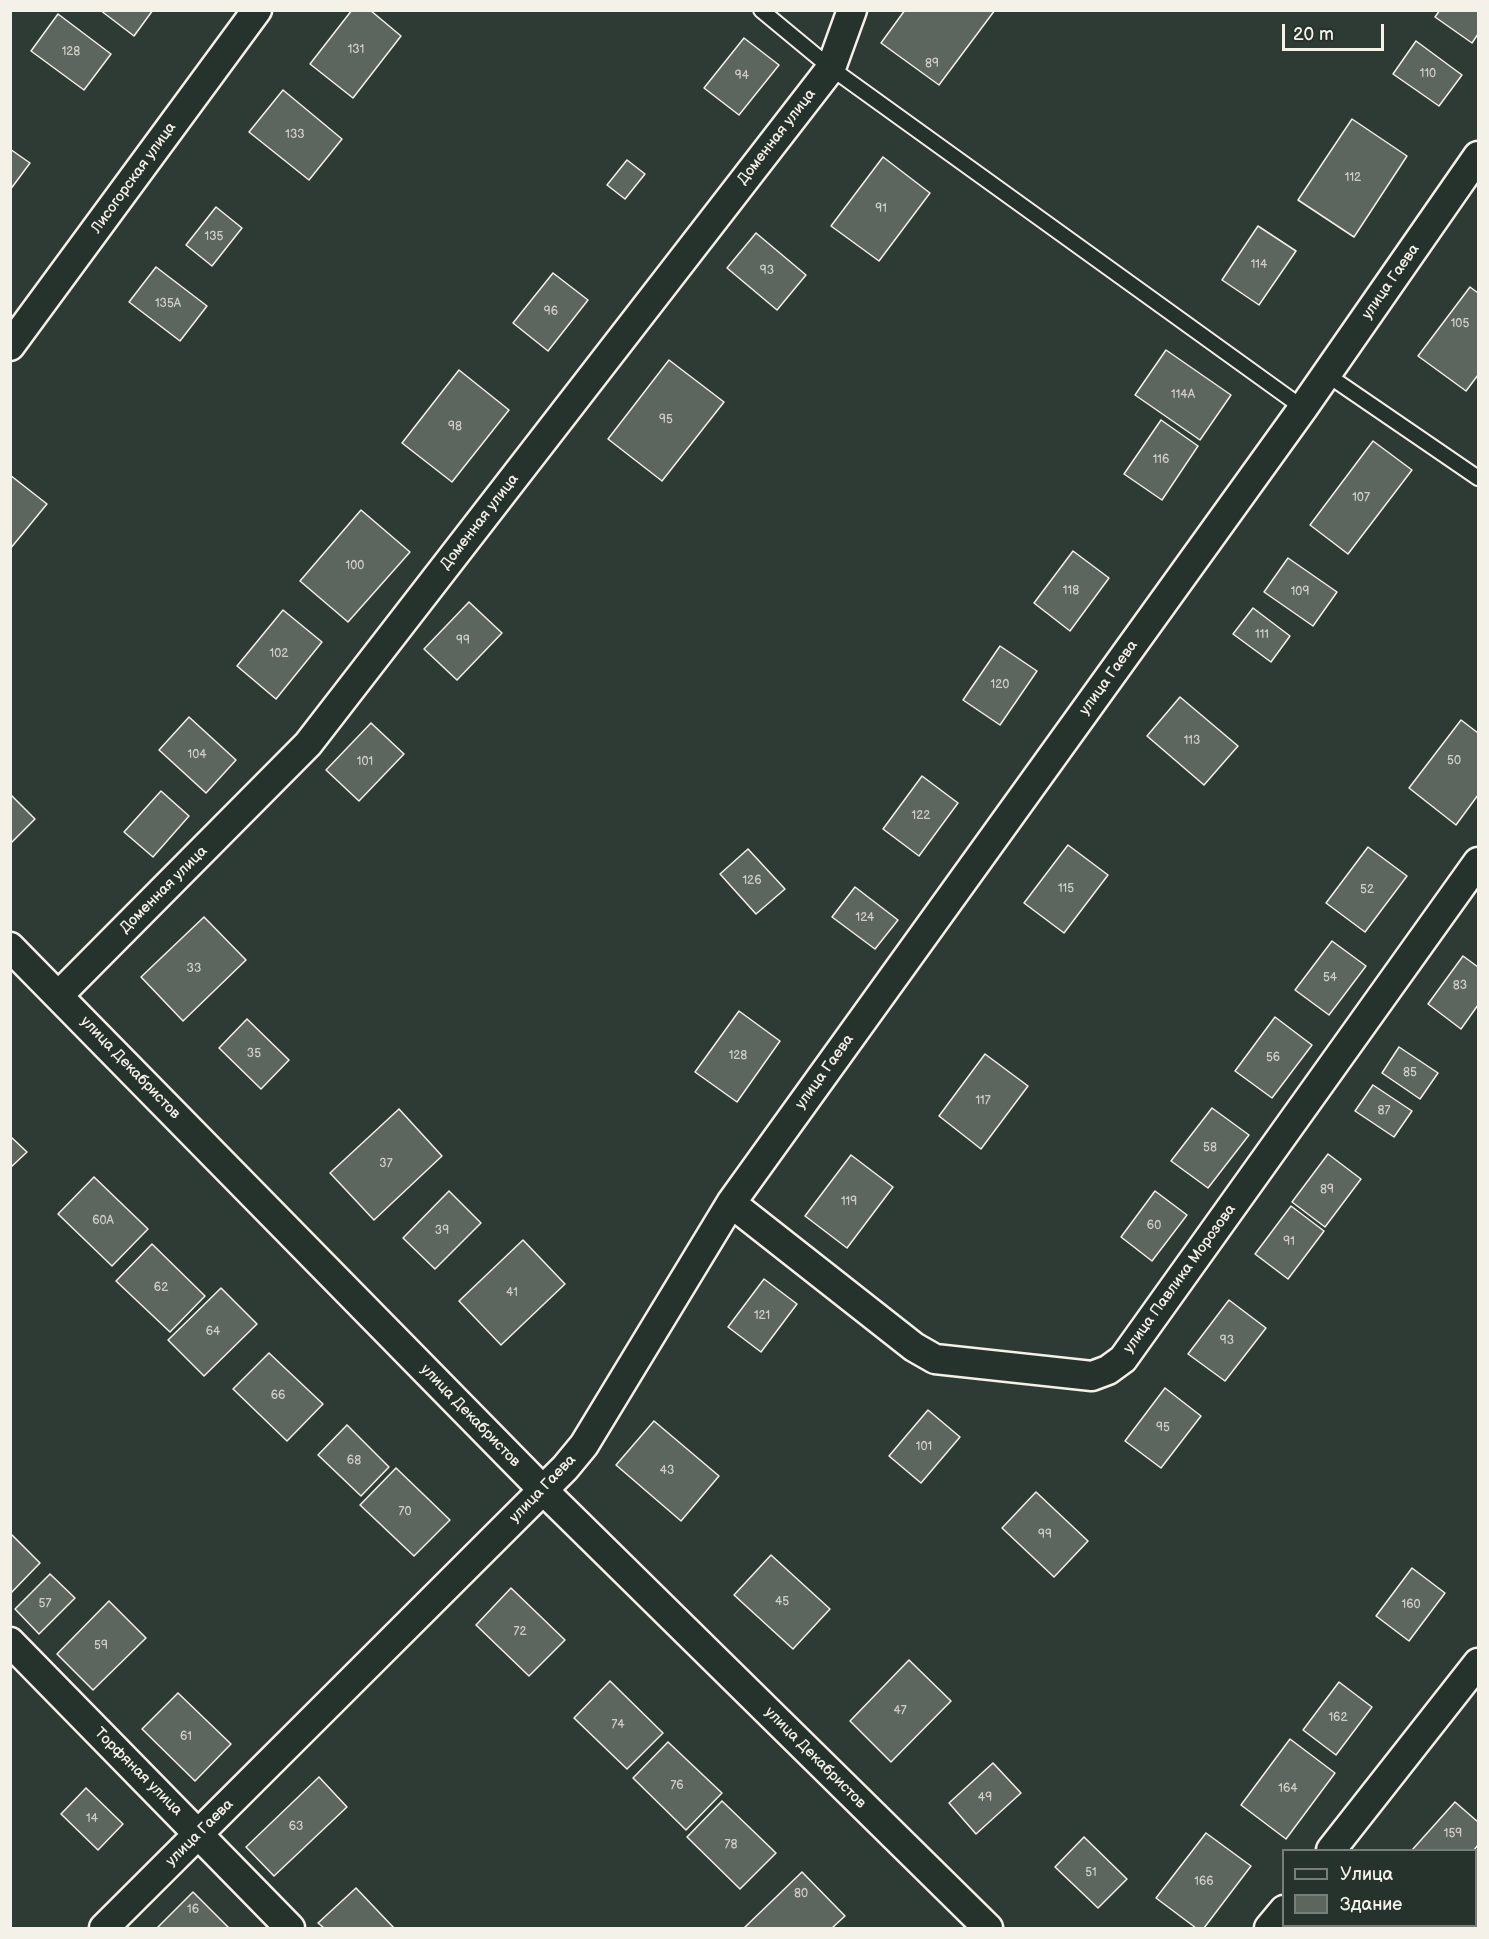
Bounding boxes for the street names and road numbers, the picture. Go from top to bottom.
street label: Доменная улица [734,86,820,188]
street label: Лисогорская улица [88,119,180,237]
street label: улица Гаева [1358,241,1424,323]
street label: Доменная улица [437,471,523,573]
street label: улица Гаева [1076,637,1142,719]
street label: Доменная улица [116,842,212,938]
street label: улица Декабристов [76,1013,184,1123]
street label: улица Гаева [792,1031,858,1113]
street label: улица Павлика Морозова [1120,1201,1240,1357]
street label: улица Декабристов [416,1361,524,1471]
street label: улица Гаева [506,1451,580,1527]
street label: улица Декабристов [761,1704,869,1812]
street label: Торфяная улица [90,1724,186,1820]
street label: улица Гаева [163,1796,237,1870]

